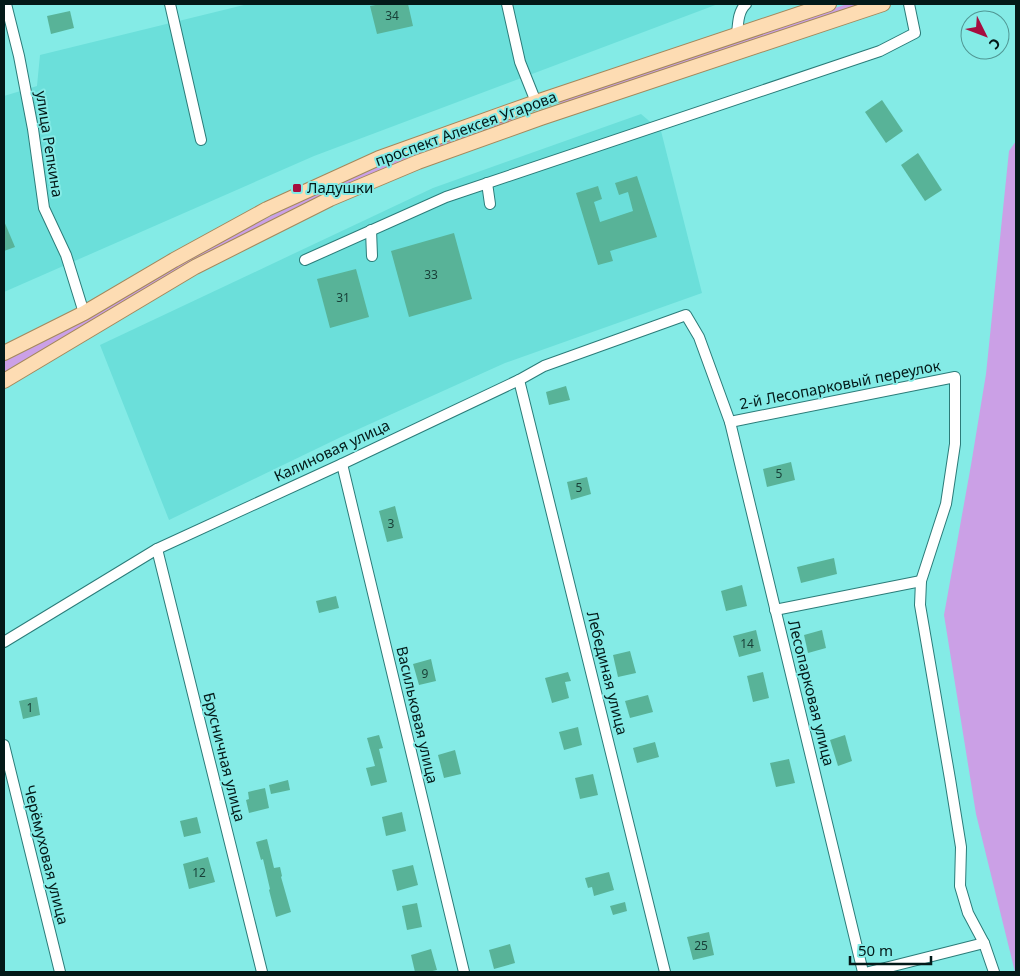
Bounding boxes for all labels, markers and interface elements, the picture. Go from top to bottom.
house number: 34 [385,7,399,24]
north arrow [960,10,1010,60]
text: С [985,34,1005,54]
street label: проспект Алексея Угарова [372,86,559,170]
street label: улица Репкина [32,89,68,199]
place label: Ладушки [307,177,373,197]
marker: Ладушки [291,182,303,194]
house number: 33 [424,266,438,283]
house number: 31 [336,289,350,306]
street label: 2-й Лесопарковый переулок [737,355,942,413]
street label: Калиновая улица [270,414,393,486]
house number: 5 [776,465,783,482]
house number: 5 [576,479,583,496]
house number: 3 [388,515,395,532]
street label: Лебединая улица [583,609,633,737]
street label: Лесопарковая улица [784,618,840,768]
house number: 14 [740,635,754,652]
street label: Васильковая улица [392,644,443,785]
house number: 9 [422,665,429,682]
street label: Брусничная улица [199,690,251,823]
house number: 1 [27,699,33,716]
street label: Черёмуховая улица [20,783,74,927]
house number: 12 [192,864,206,881]
scale bar [850,934,931,966]
house number: 25 [694,937,708,954]
text: 50 m [858,940,893,960]

